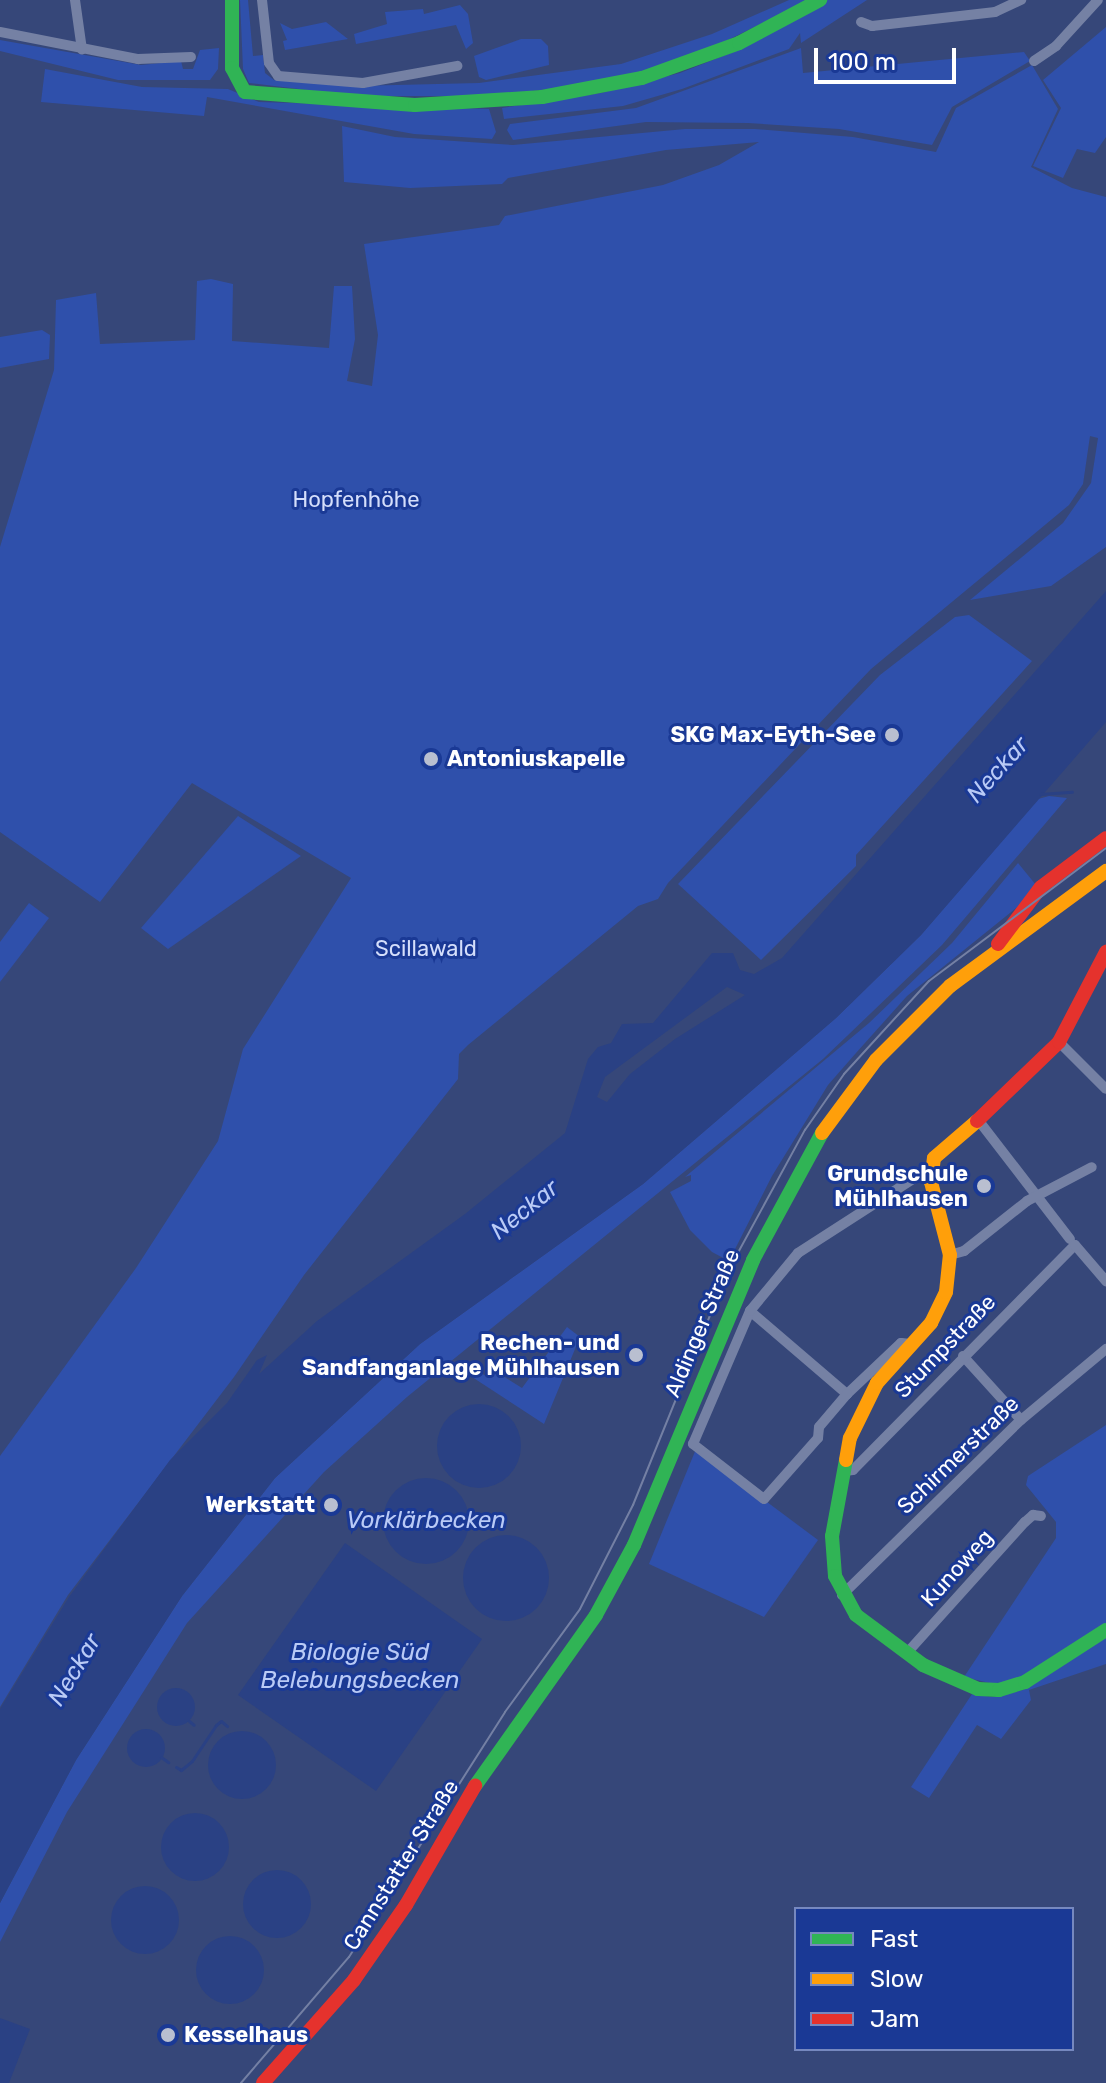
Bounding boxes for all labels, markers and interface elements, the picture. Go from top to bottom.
scale bar [818,32,960,82]
text: 100 m [828,48,896,76]
park label: Hopfenhöhe [293,487,419,513]
place label: SKG Max-Eyth-See [670,722,876,748]
marker: SKG Max-Eyth-See [883,726,901,744]
water label: Neckar [961,731,1035,809]
place label: Antoniuskapelle [447,746,625,772]
marker: Antoniuskapelle [422,750,440,768]
park label: Scillawald [375,936,477,962]
place label: Grundschule Mühlhausen [827,1160,968,1212]
water label: Neckar [485,1174,565,1246]
marker: Grundschule Mühlhausen [975,1177,993,1195]
street label: Aldinger Straße [659,1245,745,1401]
street label: Stumpstraße [889,1289,1001,1403]
place label: Rechen- und Sandfanganlage Mühlhausen [302,1329,620,1380]
marker: Rechen- und Sandfanganlage Mühlhausen [627,1346,645,1364]
street label: Schirmerstraße [892,1390,1024,1520]
place label: Werkstatt [206,1492,315,1518]
marker: Werkstatt [322,1496,340,1514]
water label: Vorklärbecken [346,1507,506,1535]
street label: Kunoweg [916,1524,998,1612]
water label: Neckar [42,1629,108,1711]
water label: Biologie Süd Belebungsbecken [260,1639,460,1695]
street label: Cannstatter Straße [338,1775,464,1955]
legend [794,1907,1074,2051]
text: Fast [870,1925,918,1953]
text: Slow [870,1965,923,1993]
text: Jam [870,2005,920,2033]
place label: Kesselhaus [184,2022,308,2048]
marker: Kesselhaus [159,2026,177,2044]

